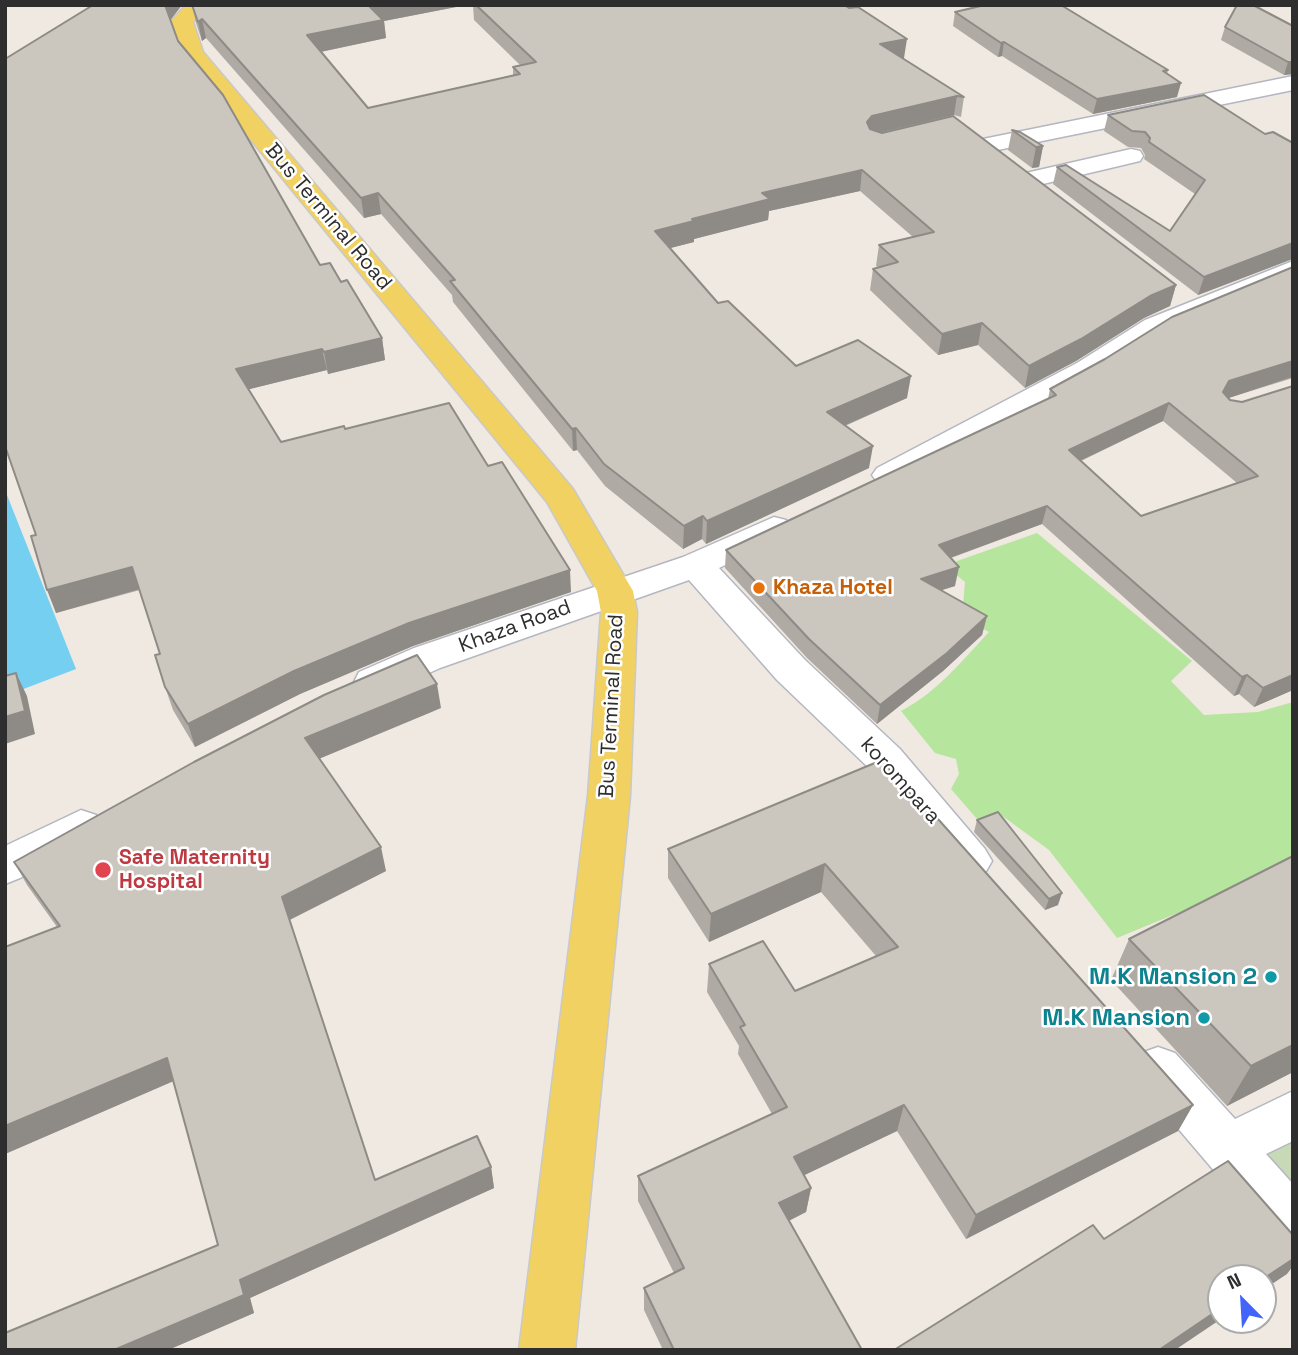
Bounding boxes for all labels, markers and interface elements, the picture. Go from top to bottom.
street label: Bus Terminal Road [259,138,397,296]
place label: Khaza Hotel [773,575,893,601]
marker: Khaza Hotel [751,580,767,596]
street label: Khaza Road [455,595,575,659]
street label: Bus Terminal Road [595,613,629,799]
street label: korompara [855,733,945,829]
place label: Safe Maternity Hospital [119,845,270,895]
marker: Safe Maternity Hospital [93,860,113,880]
place label: M.K Mansion 2 [1089,963,1257,991]
marker: M.K Mansion 2 [1263,969,1279,985]
place label: M.K Mansion [1042,1004,1190,1032]
marker: M.K Mansion [1196,1010,1212,1026]
north arrow [1207,1264,1277,1334]
text: N [1223,1267,1245,1295]

